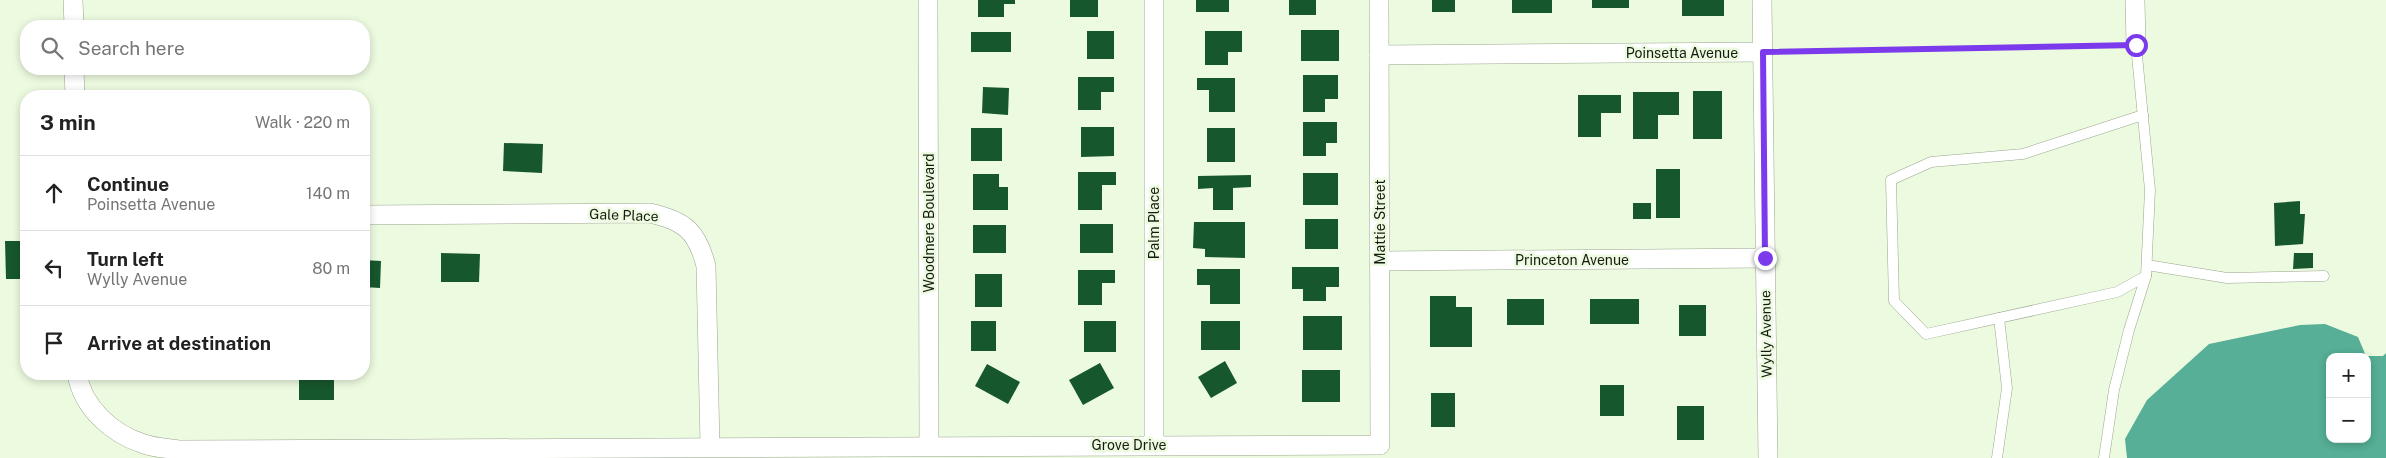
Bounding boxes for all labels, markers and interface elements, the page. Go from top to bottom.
search box [20,20,370,75]
icon: search [38,34,66,62]
route start [2125,34,2148,57]
text: Search here [78,37,185,59]
street label: Poinsetta Avenue [1626,45,1738,61]
text: 3 min [40,110,96,135]
text: Walk · 220 m [255,113,350,132]
street label: Woodmere Boulevard [921,153,937,293]
text: Continue [87,173,169,195]
icon: ahead [40,179,68,207]
street label: Mattie Street [1372,179,1388,265]
text: 140 m [306,184,350,203]
street label: Palm Place [1146,187,1162,259]
text: Poinsetta Avenue [87,195,215,214]
street label: Gale Place [589,206,659,224]
route end [1754,247,1777,270]
text: Turn left [87,248,164,270]
street label: Princeton Avenue [1515,252,1629,268]
icon: left [40,254,68,282]
text: 80 m [312,259,350,278]
text: Wylly Avenue [87,270,187,289]
street label: Wylly Avenue [1757,290,1775,378]
icon: arrive [40,329,68,357]
text: Arrive at destination [87,332,271,354]
map controls [2326,353,2371,443]
button: + [2326,353,2371,398]
button: − [2326,398,2371,443]
street label: Grove Drive [1091,437,1167,453]

